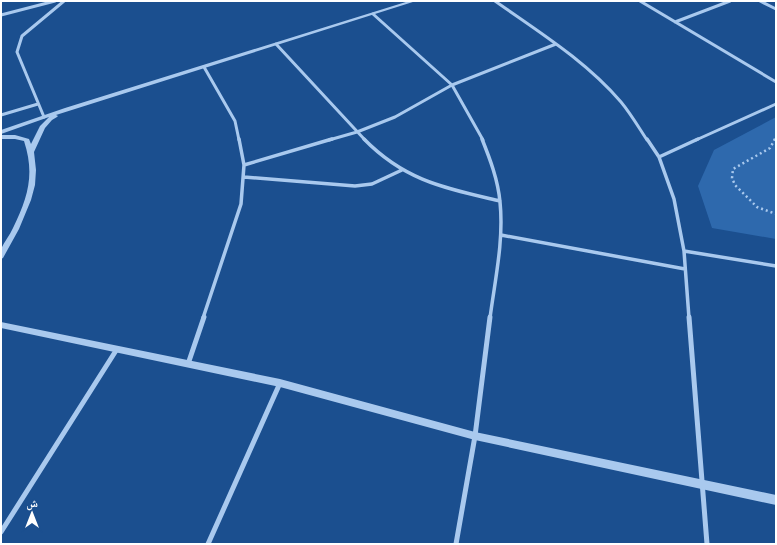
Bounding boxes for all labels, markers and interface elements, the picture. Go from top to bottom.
north arrow [12,493,52,533]
text: ش [26,495,38,511]

